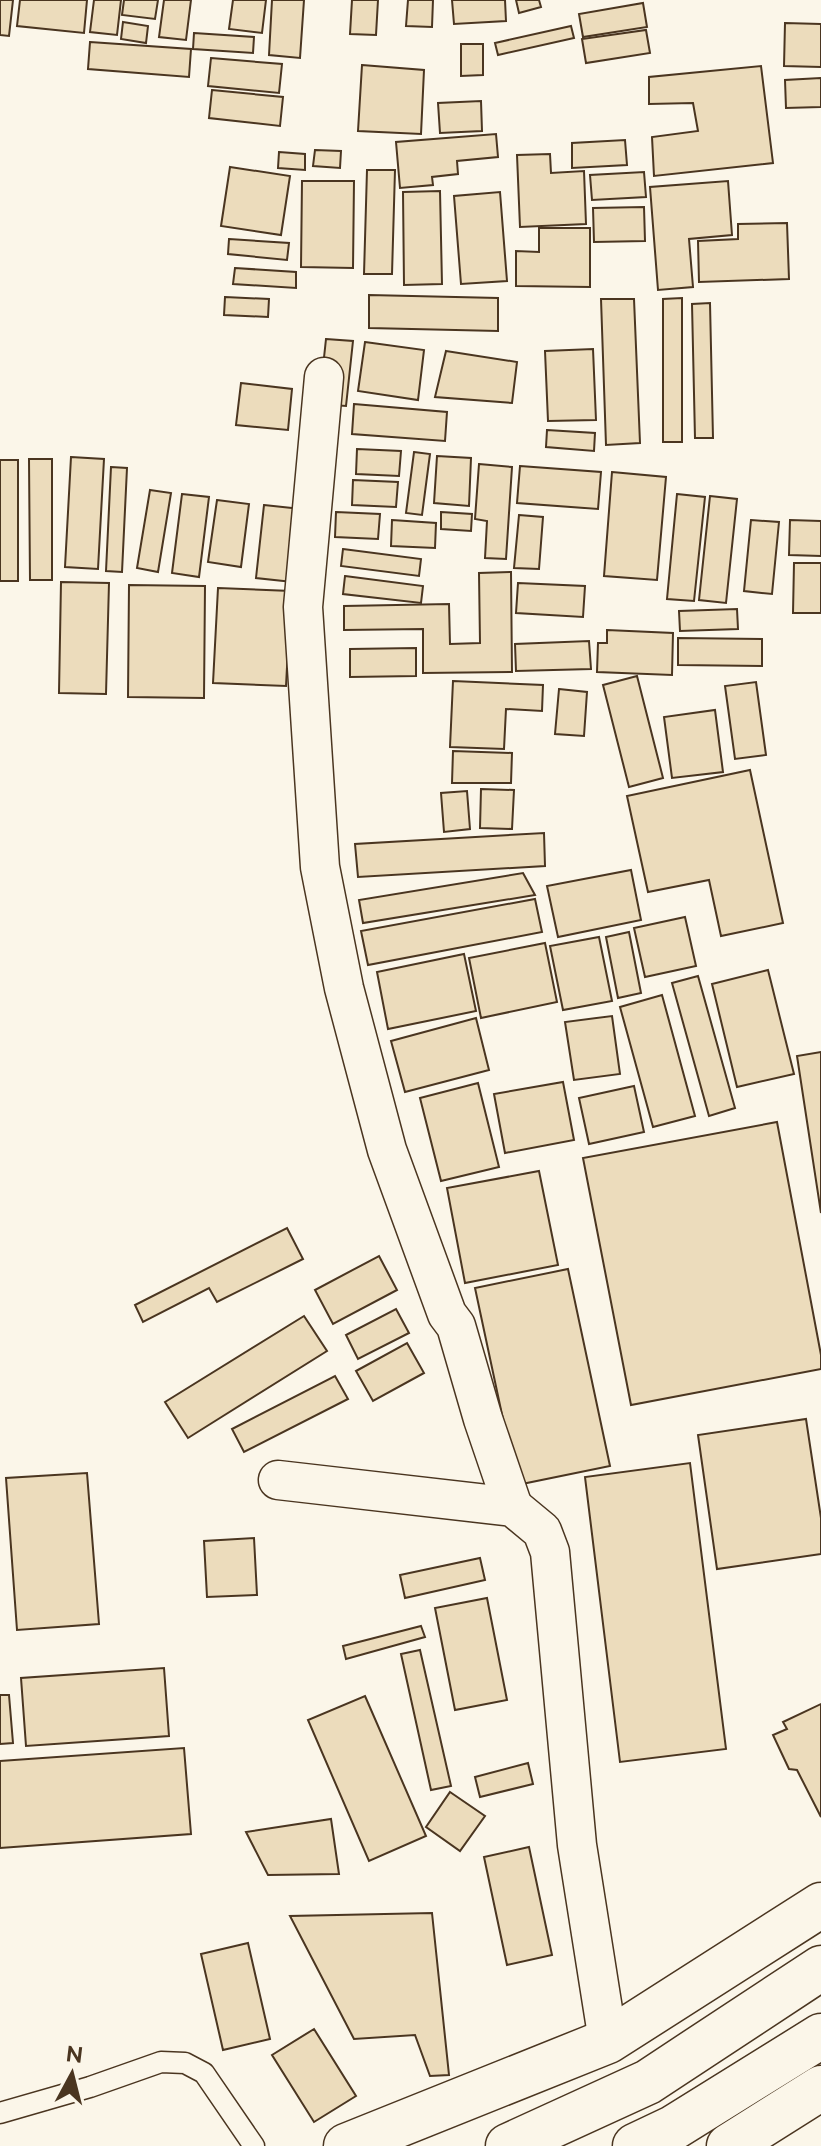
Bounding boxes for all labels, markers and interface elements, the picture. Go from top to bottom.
north arrow [32,2034,112,2114]
text: N [65,2040,84,2068]

